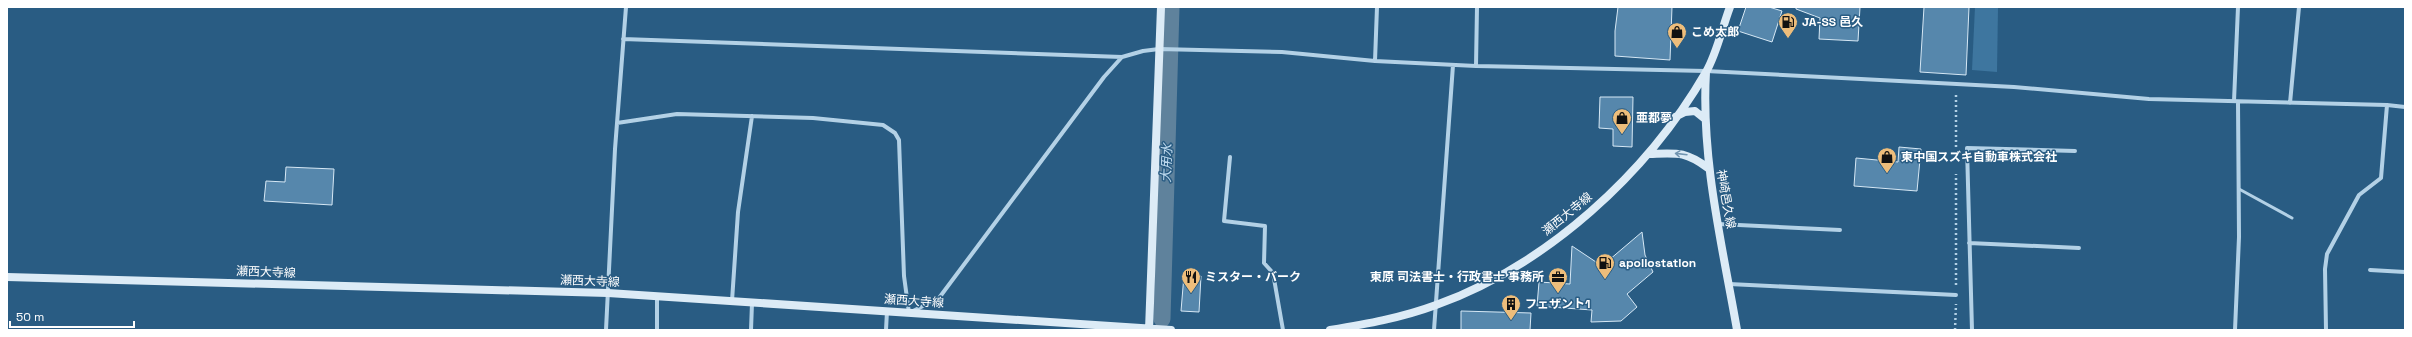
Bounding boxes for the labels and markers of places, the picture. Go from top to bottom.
fuel station icon: JA-SS 邑久 [1777,11,1799,39]
place label: JA-SS 邑久 [1802,14,1863,30]
shop icon: こめ太郎 [1666,21,1688,49]
place label: こめ太郎 [1691,24,1739,40]
shop icon: 亜都夢 [1611,107,1633,135]
place label: 亜都夢 [1636,110,1672,126]
shop icon: 東中国スズキ自動車株式会社 [1876,146,1898,174]
place label: 東中国スズキ自動車株式会社 [1901,149,2057,165]
fuel station icon: apollostation [1594,252,1616,280]
place label: apollostation [1619,255,1696,271]
restaurant icon: ミスター・バーク [1180,266,1202,294]
office icon: 東原 司法書士・行政書士 事務所 [1547,266,1569,294]
place label: ミスター・バーク [1205,269,1301,285]
place label: 東原 司法書士・行政書士 事務所 [1370,269,1544,285]
building icon: フェザント1 [1500,293,1522,321]
place label: フェザント1 [1525,296,1590,312]

